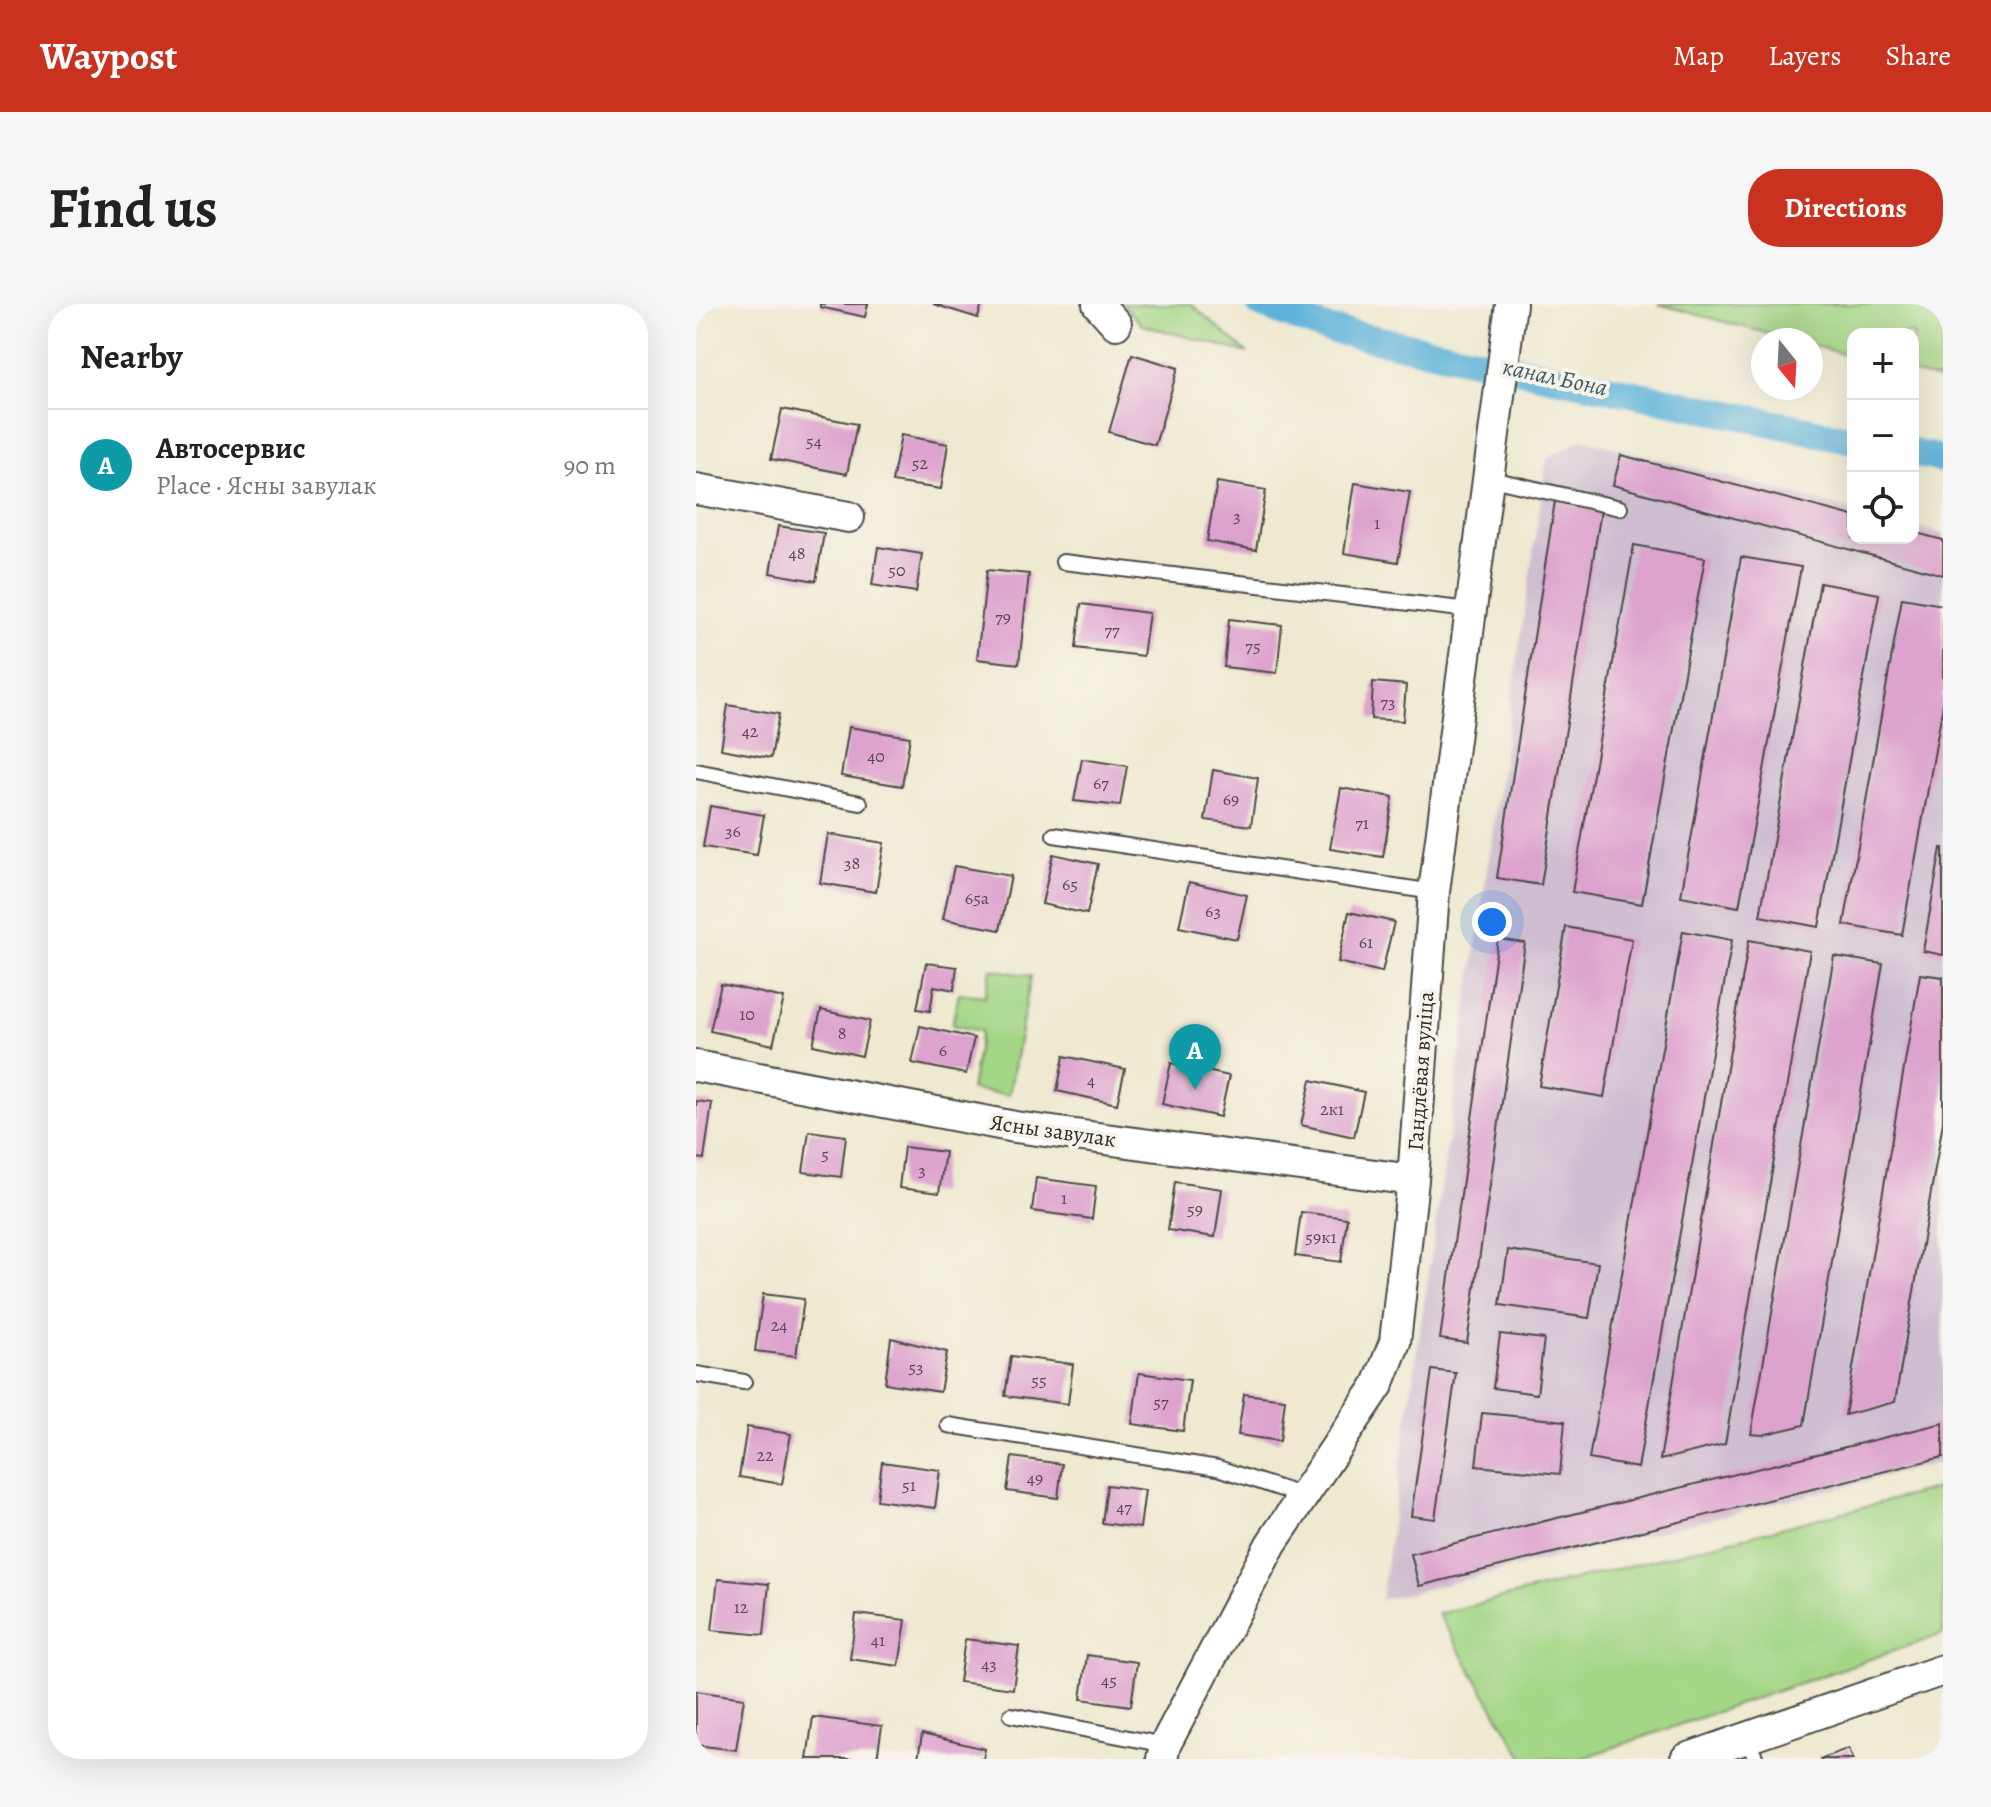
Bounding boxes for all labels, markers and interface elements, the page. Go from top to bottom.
text: Waypost [40,30,177,82]
text: Map [1673,37,1724,75]
text: Layers [1768,37,1841,75]
text: Share [1885,37,1951,75]
button: Directions [1748,169,1943,247]
text: Find us [48,170,218,246]
north arrow [1751,328,1823,400]
map controls [1847,328,1919,544]
button: + [1847,328,1919,400]
text: Nearby [80,333,183,380]
water label: канал Бона [1500,350,1610,404]
button: − [1847,400,1919,472]
text: Автосервис [156,428,306,468]
house number: 54 [806,429,822,453]
text: A [98,448,114,483]
text: 90 m [564,448,616,483]
house number: 52 [912,451,929,475]
text: Place · Ясны завулак [156,468,376,503]
button: locate [1847,472,1919,544]
house number: 3 [1233,504,1241,528]
house number: 1 [1374,511,1380,535]
house number: 48 [789,541,805,565]
house number: 50 [888,558,906,582]
house number: 79 [995,605,1011,629]
house number: 77 [1104,618,1120,642]
house number: 75 [1245,634,1261,658]
house number: 73 [1380,690,1396,714]
house number: 42 [742,719,759,743]
house number: 40 [867,744,885,768]
house number: 67 [1093,771,1109,795]
house number: 69 [1223,787,1239,811]
house number: 71 [1355,811,1369,835]
house number: 36 [725,819,741,843]
house number: 38 [844,851,860,875]
house number: 65 [1062,872,1078,896]
house number: 65а [965,886,990,910]
house number: 63 [1205,899,1221,923]
your location [1472,902,1512,942]
house number: 61 [1359,930,1373,954]
street label: Гандлёвая вуліца [1400,989,1442,1152]
house number: 10 [739,1002,755,1026]
house number: 8 [838,1021,846,1045]
pin: A [1169,1024,1221,1090]
house number: 6 [939,1038,947,1062]
house number: 4 [1087,1068,1095,1092]
house number: 2к1 [1320,1097,1344,1121]
street label: Ясны завулак [988,1107,1118,1155]
house number: 5 [821,1142,829,1166]
house number: 3 [918,1158,926,1182]
house number: 1 [1061,1186,1067,1210]
house number: 59 [1187,1197,1203,1221]
house number: 59к1 [1305,1225,1337,1249]
house number: 24 [771,1313,787,1337]
house number: 53 [908,1355,924,1379]
house number: 55 [1031,1368,1047,1392]
house number: 57 [1153,1390,1169,1414]
house number: 22 [756,1443,774,1467]
house number: 49 [1027,1466,1043,1490]
house number: 51 [902,1473,916,1497]
house number: 47 [1116,1495,1132,1519]
house number: 12 [734,1595,749,1619]
house number: 41 [871,1628,885,1652]
house number: 43 [981,1652,997,1676]
house number: 45 [1101,1668,1117,1692]

